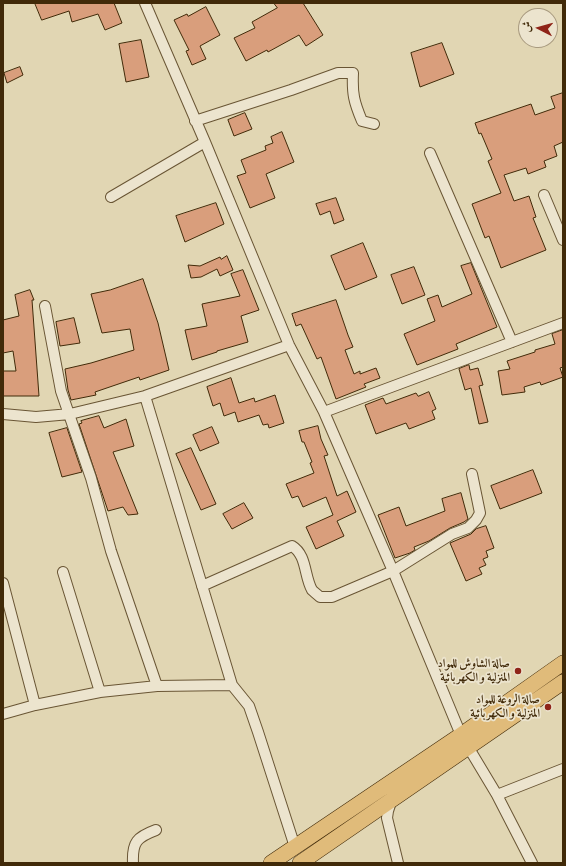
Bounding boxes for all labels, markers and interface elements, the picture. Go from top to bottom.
north arrow [518,8,558,48]
text: ش [519,21,535,33]
place label: صالة الشاوش للمواد المنزلية و الكهربائية [437,657,510,685]
marker: صالة الشاوش للمواد المنزلية و الكهربائية [513,666,523,676]
place label: صالة الروعة للمواد المنزلية و الكهربائية [470,693,540,721]
marker: صالة الروعة للمواد المنزلية و الكهربائية [543,702,553,712]

